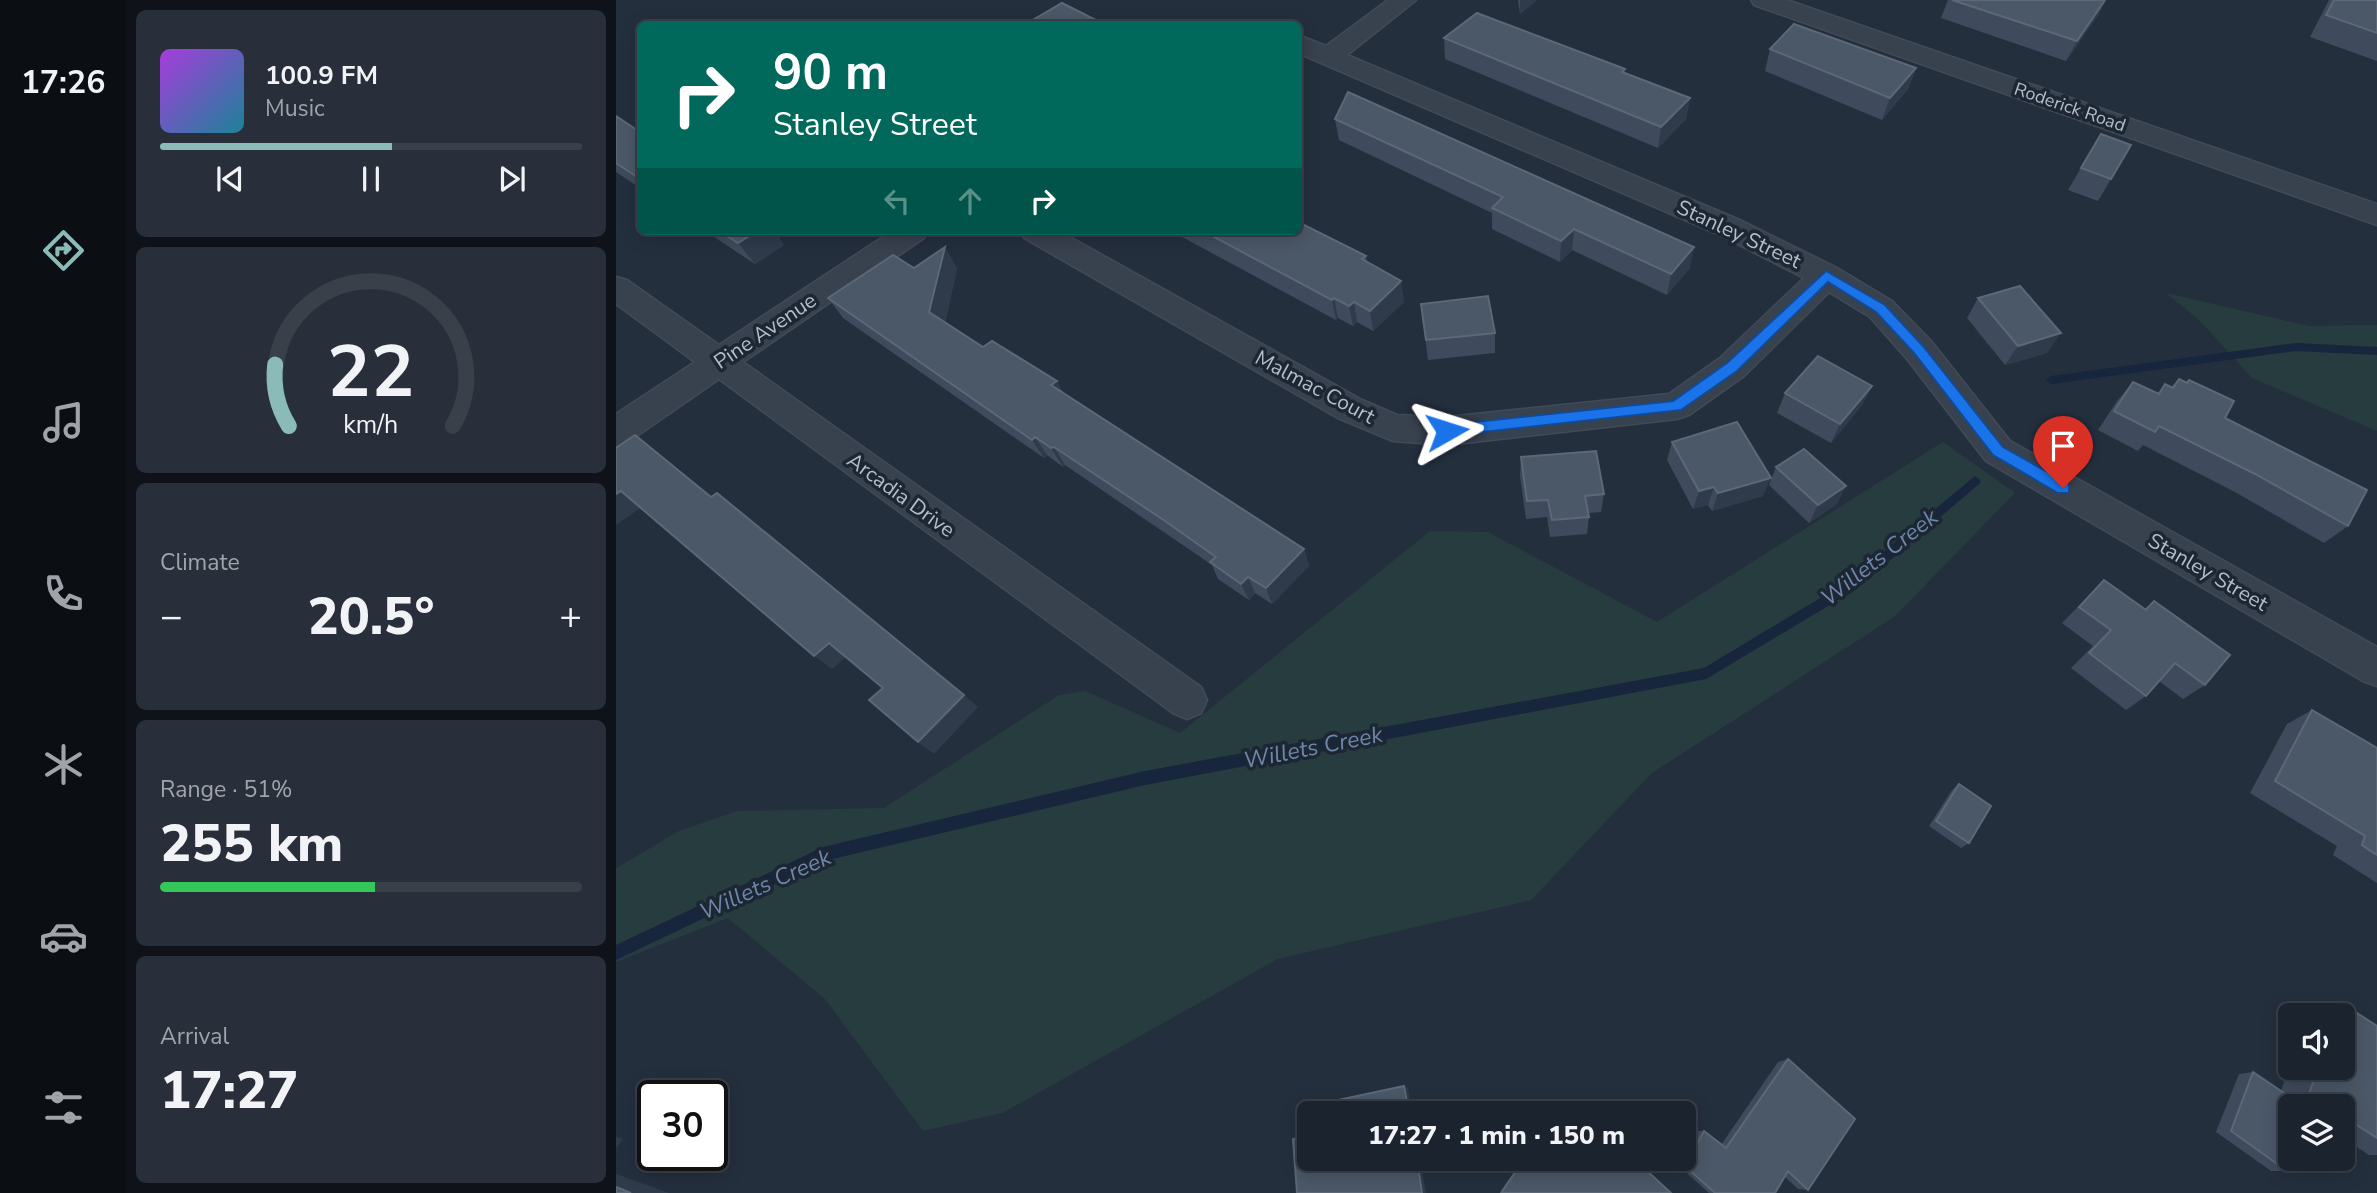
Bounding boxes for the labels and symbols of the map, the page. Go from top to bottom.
street label: Roderick Road [2011,77,2129,137]
street label: Stanley Street [1672,193,1806,275]
street label: Pine Avenue [708,286,822,376]
street label: Malmac Court [1250,344,1380,431]
position arrow [1410,394,1484,468]
pin [2033,416,2093,488]
street label: Arcadia Drive [841,446,961,544]
water label: Willets Creek [1814,501,1945,613]
street label: Stanley Street [2143,526,2274,618]
water label: Willets Creek [1241,719,1386,776]
water label: Willets Creek [695,841,836,927]
speed limit sign: 30 [637,1080,728,1171]

